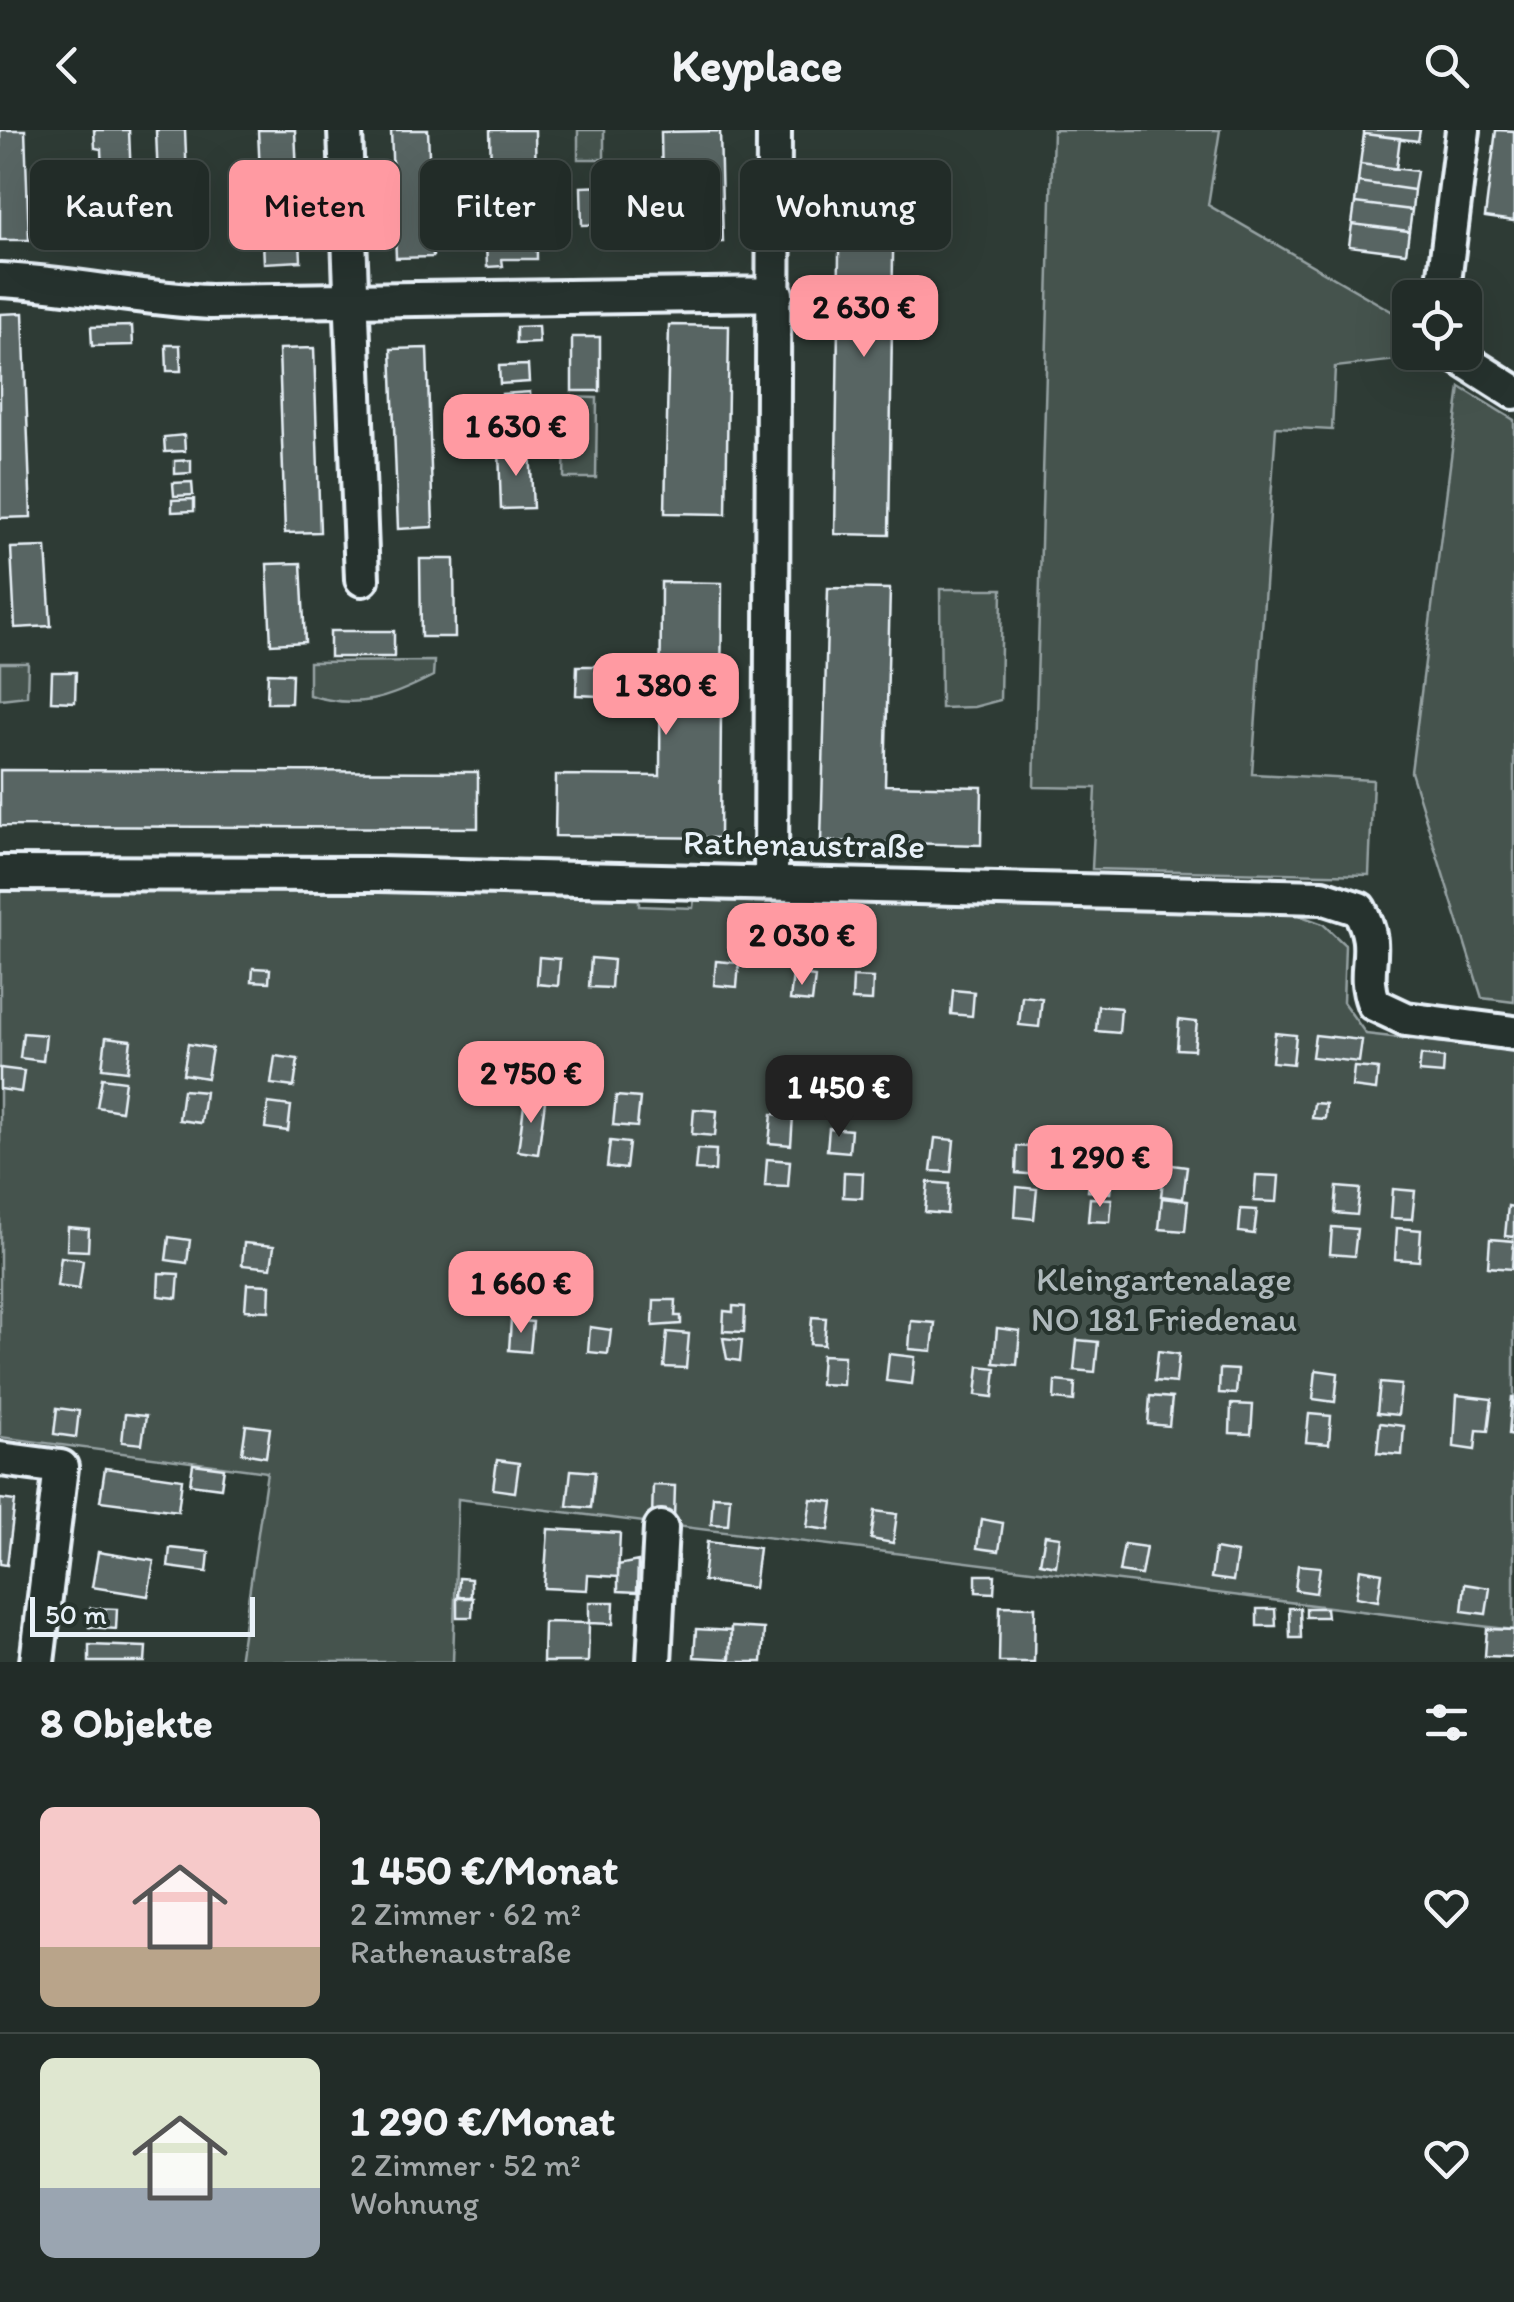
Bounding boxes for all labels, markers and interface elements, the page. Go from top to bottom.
icon: back [40,38,95,93]
text: Keyplace [672,38,842,92]
icon: search [1419,38,1474,93]
chip: Kaufen [30,160,209,250]
chip: Mieten [229,160,400,250]
chip: Filter [420,160,571,250]
chip: Neu [591,160,720,250]
chip: Wohnung [740,160,951,250]
pin: 2 630 € [772,275,956,360]
map controls [1392,280,1482,370]
button: locate [1392,280,1482,370]
text: 2 630 € [812,288,916,326]
pin: 1 630 € [424,394,608,479]
text: 1 630 € [465,407,567,445]
pin: 1 380 € [574,653,758,738]
text: 1 380 € [615,666,717,704]
street label: Rathenaustraße [682,821,926,867]
pin: 2 030 € [710,903,894,988]
text: 2 030 € [749,916,855,954]
pin: 2 750 € [439,1041,623,1126]
text: 2 750 € [480,1054,582,1092]
pin: 1 450 € [747,1055,931,1140]
text: 1 450 € [787,1068,891,1106]
pin: 1 290 € [1008,1125,1192,1210]
text: 1 290 € [1050,1138,1150,1176]
pin: 1 660 € [429,1251,613,1336]
park label: Kleingartenalage NO 181 Friedenau [1031,1258,1297,1340]
text: 1 660 € [470,1264,572,1302]
scale bar [30,1592,255,1636]
text: 50 m [45,1597,107,1631]
icon: filters [1419,1695,1474,1750]
text: 8 Objekte [40,1697,213,1748]
text: 1 450 €/Monat [350,1844,618,1895]
icon: home [120,1847,240,1967]
icon: heart [1419,1880,1474,1935]
text: 2 Zimmer · 62 m² [350,1895,581,1933]
text: Rathenaustraße [350,1933,572,1971]
text: 1 290 €/Monat [350,2095,615,2146]
icon: home [120,2098,240,2218]
icon: heart [1419,2131,1474,2186]
text: 2 Zimmer · 52 m² [350,2146,581,2184]
text: Wohnung [350,2184,479,2222]

